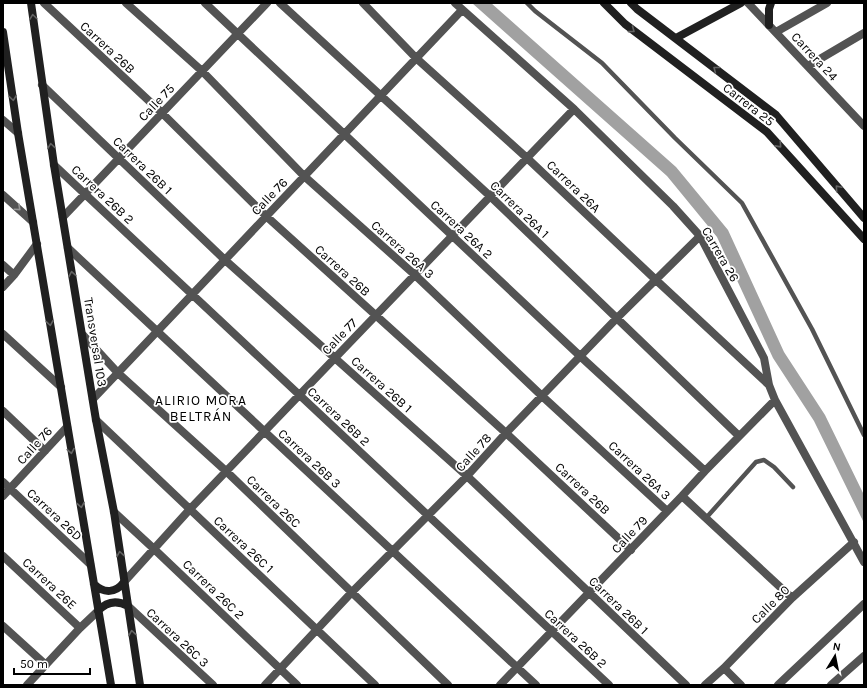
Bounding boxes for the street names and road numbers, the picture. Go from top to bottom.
street label: Carrera 26B [77,18,138,76]
street label: Carrera 24 [788,29,841,84]
street label: Carrera 25 [720,80,777,129]
street label: Calle 75 [135,81,178,124]
street label: Carrera 26B 1 [110,133,175,197]
street label: Carrera 26A [544,157,604,216]
street label: Carrera 26B 2 [68,162,137,227]
street label: Calle 76 [248,175,291,218]
street label: Carrera 26A 1 [487,178,552,241]
street label: Carrera 26A 2 [428,197,496,262]
street label: Carrera 26A 3 [368,217,437,281]
street label: Carrera 26 [699,224,742,284]
street label: Carrera 26B [312,242,373,299]
street label: Transversal 103 [81,296,110,388]
street label: Calle 77 [319,315,360,358]
street label: Carrera 26B 1 [348,353,415,416]
street label: Carrera 26B 2 [304,384,373,449]
street label: Calle 76 [14,423,55,467]
street label: Carrera 26B 3 [275,426,344,491]
street label: Calle 78 [452,430,494,475]
street label: Carrera 26A 3 [606,438,674,503]
street label: Carrera 26B [552,459,613,517]
street label: Carrera 26C [244,472,304,531]
street label: Carrera 26D [24,485,85,544]
street label: Calle 79 [608,512,650,556]
street label: Carrera 26C 1 [211,513,277,576]
street label: Carrera 26E [20,555,80,612]
street label: Carrera 26C 2 [180,556,248,622]
street label: Carrera 26B 1 [586,573,651,637]
street label: Calle 80 [748,582,793,627]
street label: Carrera 26C 3 [143,605,212,670]
street label: Carrera 26B 2 [541,606,610,671]

